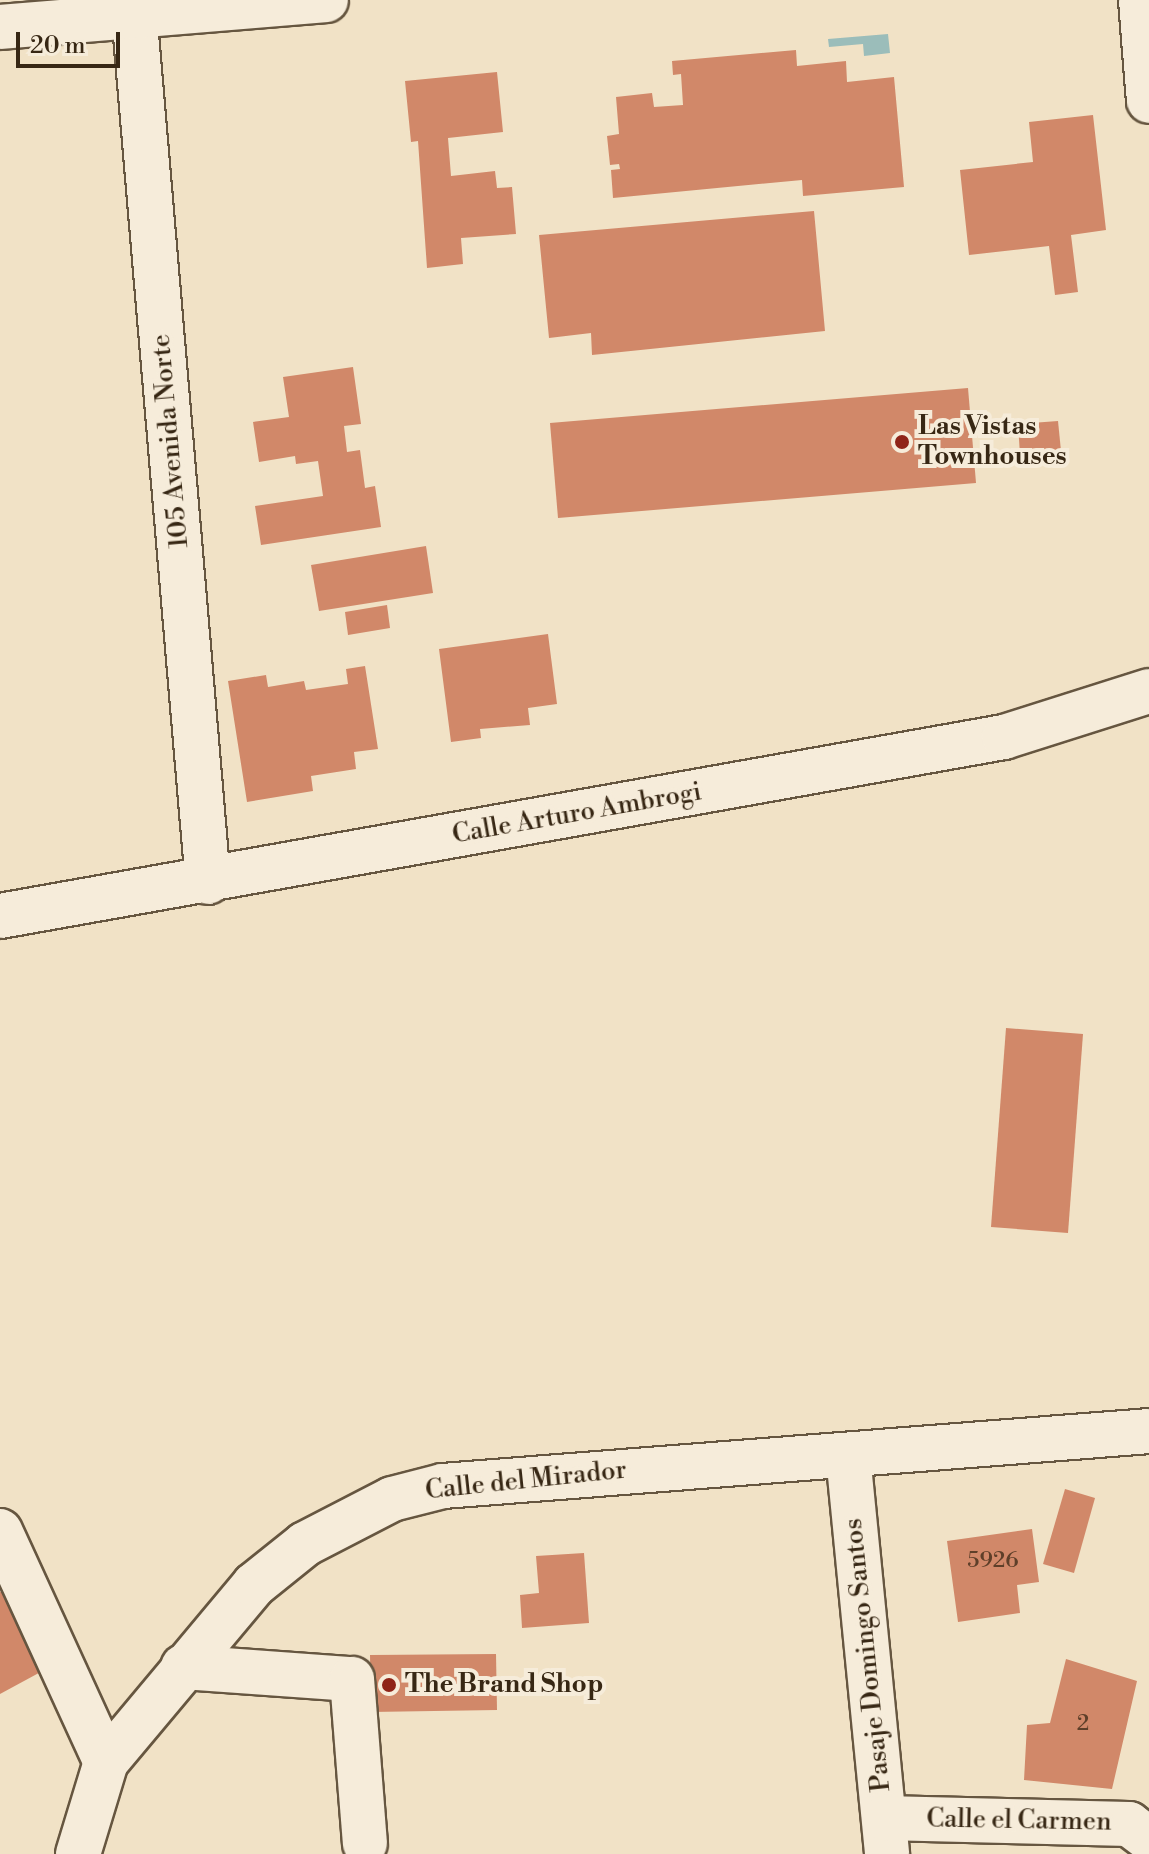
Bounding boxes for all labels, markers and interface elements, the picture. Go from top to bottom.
scale bar [20,16,124,66]
text: 20 m [30,31,86,61]
street label: 105 Avenida Norte [146,333,196,549]
place label: Las Vistas Townhouses [918,411,1067,472]
marker: Las Vistas Townhouses [893,433,911,451]
street label: Calle Arturo Ambrogi [450,777,704,851]
street label: Calle del Mirador [424,1455,628,1507]
street label: Pasaje Domingo Santos [838,1517,898,1793]
house number: 5926 [967,1548,1019,1574]
place label: The Brand Shop [405,1669,603,1701]
marker: The Brand Shop [380,1676,398,1694]
house number: 2 [1077,1711,1089,1737]
street label: Calle el Carmen [926,1804,1112,1838]

